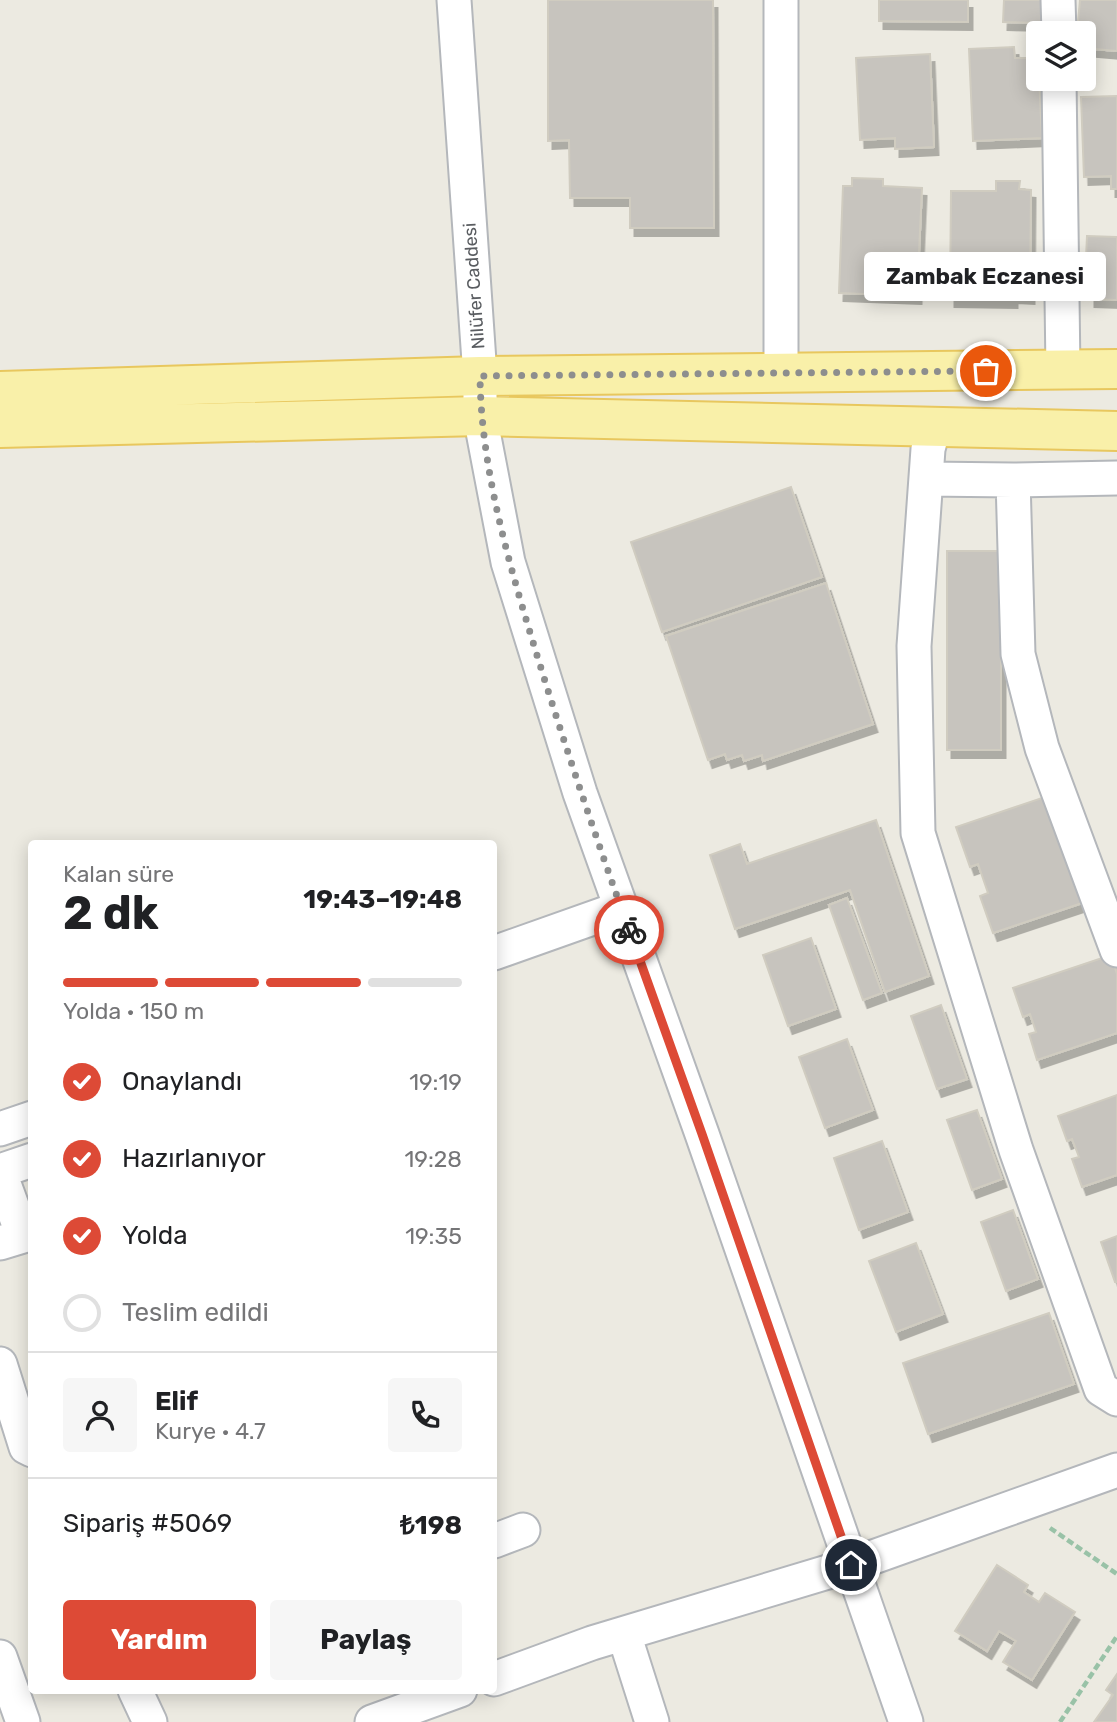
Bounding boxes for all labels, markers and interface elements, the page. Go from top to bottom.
map controls [1026,21,1096,91]
button: layers [1026,21,1096,91]
street label: Nilüfer Caddesi [459,222,489,350]
callout: Zambak Eczanesi [865,252,1107,301]
text: Zambak Eczanesi [886,262,1084,290]
pin [956,341,1016,401]
icon: bag [967,352,1005,390]
text: Kalan süre [63,860,174,888]
text: 19:43–19:48 [303,884,462,915]
text: 2 dk [63,886,159,941]
courier [594,895,664,965]
icon: bike [610,911,648,949]
text: Yolda · 150 m [63,997,204,1025]
icon: check [63,1063,101,1101]
text: Onaylandı [122,1066,242,1097]
text: 19:19 [409,1068,462,1096]
icon: check [63,1140,101,1178]
text: Hazırlanıyor [122,1143,266,1174]
text: 19:28 [404,1145,462,1173]
icon: check [63,1217,101,1255]
text: Yolda [122,1220,188,1251]
text: 19:35 [405,1222,462,1250]
text: Teslim edildi [122,1297,269,1328]
button: person [63,1378,137,1452]
button: phone [388,1378,462,1452]
text: Elif [155,1386,198,1417]
text: Kurye · 4.7 [155,1417,266,1445]
text: Sipariş #5069 [63,1508,232,1539]
text: ₺198 [400,1510,462,1541]
pin [821,1535,881,1595]
icon: home [832,1546,870,1584]
button: Yardım [63,1600,256,1680]
button: Paylaş [270,1600,462,1680]

